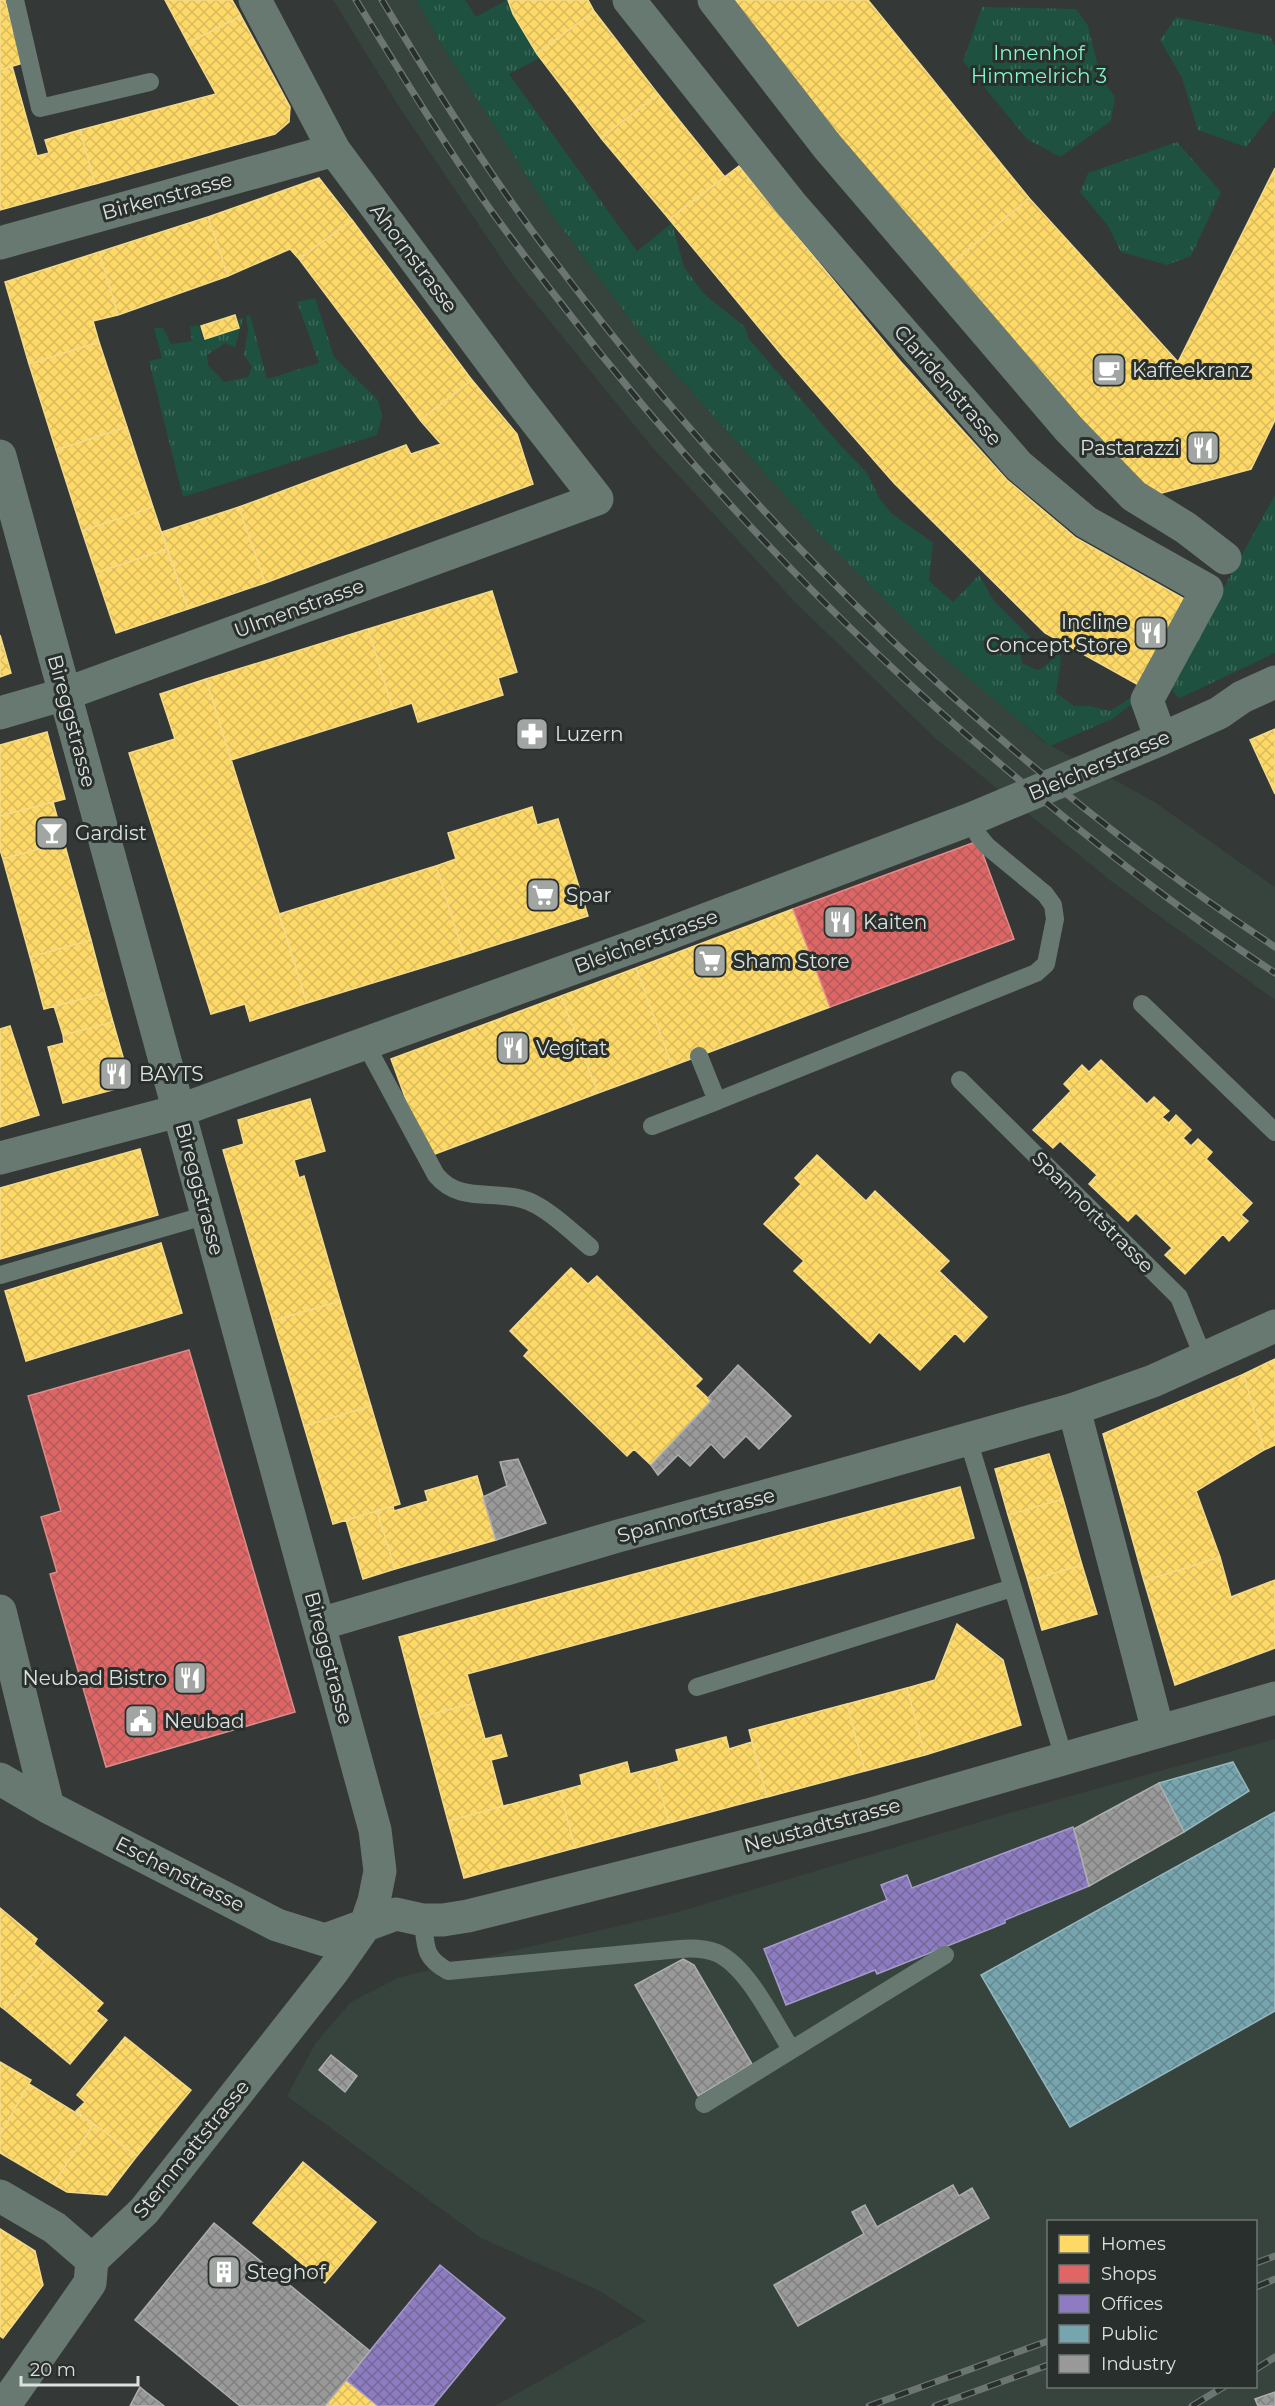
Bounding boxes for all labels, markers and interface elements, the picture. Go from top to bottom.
park label: Innenhof Himmelrich 3 [971,41,1107,88]
street label: Birkenstrasse [99,167,235,225]
street label: Ahornstrasse [365,199,463,317]
street label: Claridenstrasse [889,320,1007,450]
cafe icon: Kaffeekranz [1091,352,1127,388]
place label: Kaffeekranz [1132,358,1250,382]
restaurant icon: Pastarazzi [1185,430,1221,466]
place label: Pastarazzi [1080,436,1180,460]
street label: Ulmenstrasse [231,573,367,643]
place label: Incline Concept Store [986,610,1128,657]
restaurant icon: Incline Concept Store [1133,615,1169,651]
street label: Bireggstrasse [43,652,101,790]
pharmacy icon: Luzern [514,716,550,752]
place label: Luzern [555,722,624,746]
street label: Bleicherstrasse [1025,724,1173,806]
bar icon: Gardist [34,815,70,851]
place label: Gardist [75,821,147,845]
supermarket icon: Spar [525,877,561,913]
place label: Spar [566,883,612,907]
street label: Bleicherstrasse [571,904,721,978]
restaurant icon: Kaiten [822,904,858,940]
place label: Kaiten [863,910,927,934]
supermarket icon: Sham Store [692,943,728,979]
place label: Sham Store [733,949,850,973]
restaurant icon: Vegitat [495,1030,531,1066]
place label: Vegitat [536,1036,608,1060]
restaurant icon: BAYTS [98,1056,134,1092]
place label: BAYTS [139,1062,204,1086]
street label: Bireggstrasse [171,1120,229,1258]
street label: Spannortstrasse [1027,1146,1159,1278]
street label: Spannortstrasse [615,1482,777,1548]
street label: Bireggstrasse [300,1589,358,1727]
restaurant icon: Neubad Bistro [172,1660,208,1696]
place label: Neubad Bistro [22,1666,167,1690]
public building icon: Neubad [123,1703,159,1739]
place label: Neubad [164,1709,245,1733]
street label: Neustadtstrasse [741,1793,903,1857]
street label: Eschenstrasse [111,1831,249,1917]
street label: Sternmattstrasse [128,2075,254,2223]
legend [1047,2220,1257,2388]
text: Homes [1101,2233,1166,2255]
building icon: Steghof [206,2254,242,2290]
place label: Steghof [247,2260,327,2284]
text: Shops [1101,2263,1157,2285]
text: Offices [1101,2293,1163,2315]
text: Public [1101,2323,1158,2345]
scale bar [21,2349,138,2387]
text: Industry [1101,2353,1176,2375]
text: 20 m [30,2359,76,2381]

